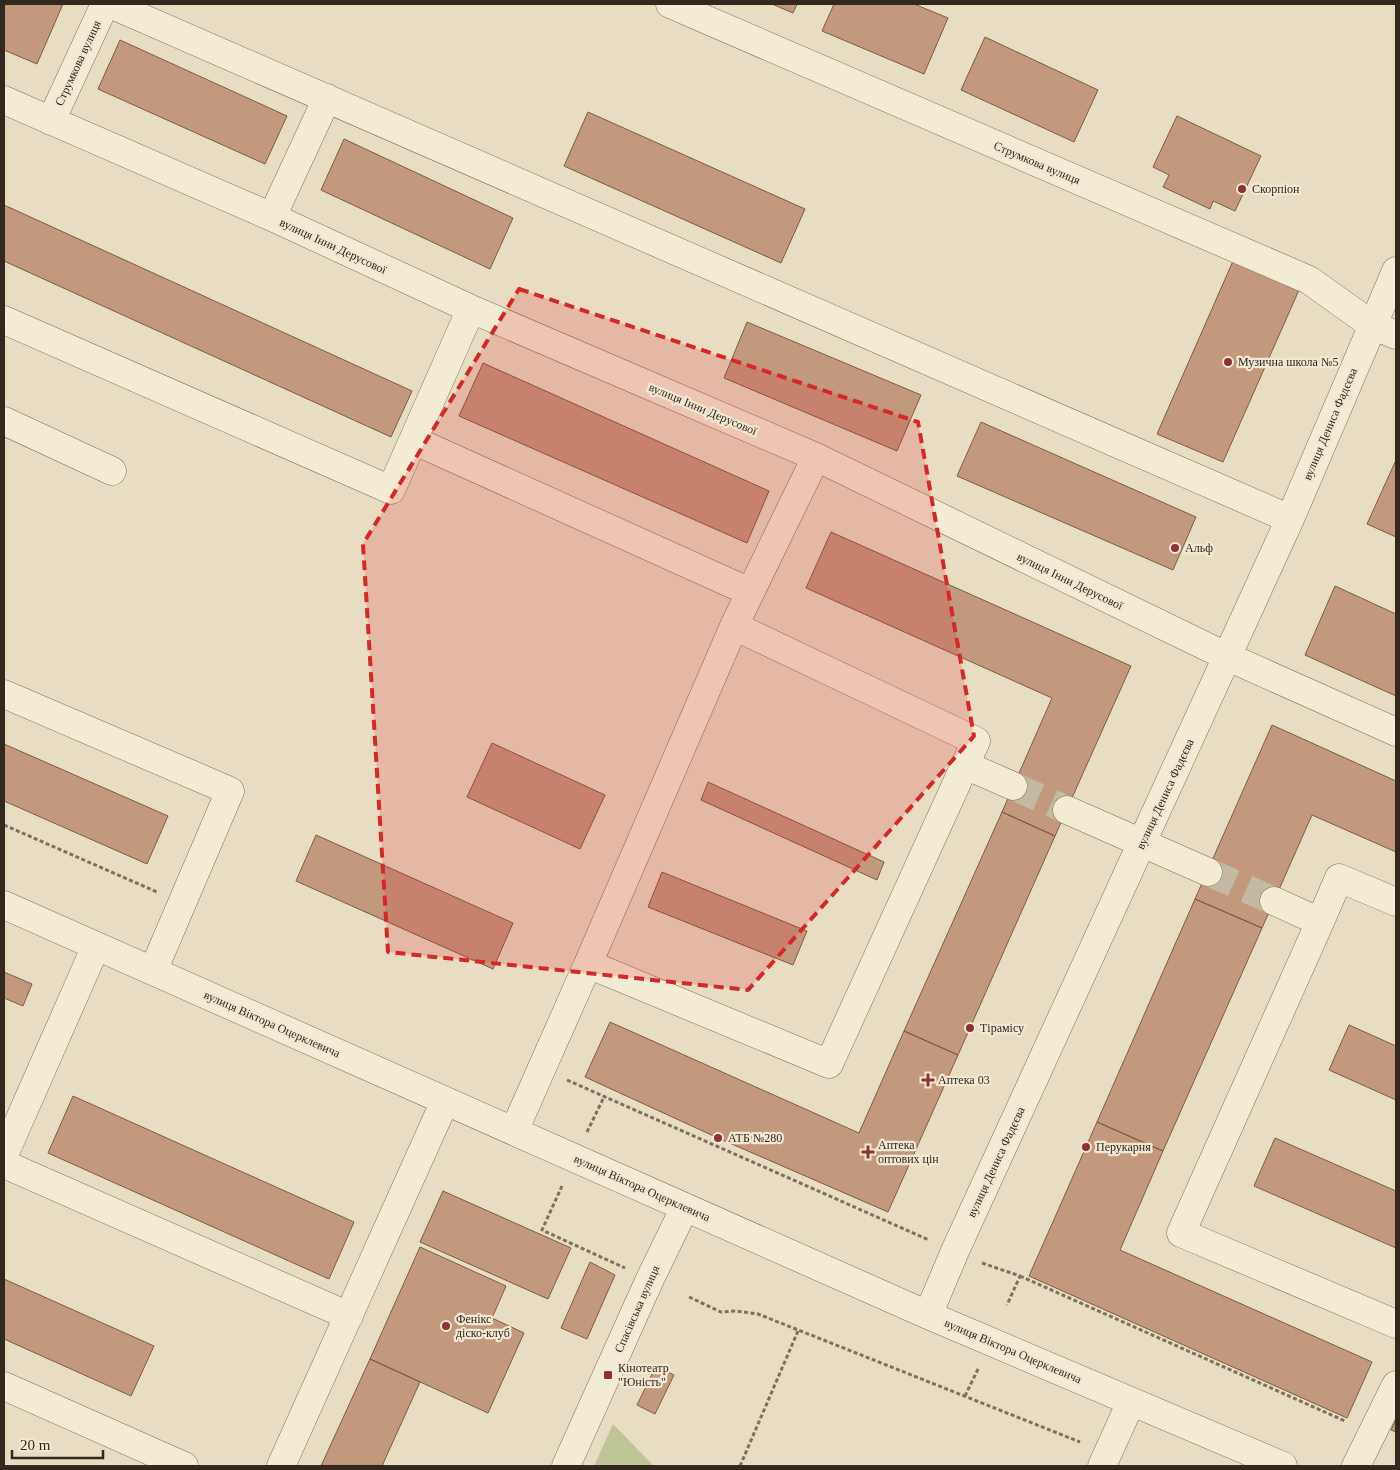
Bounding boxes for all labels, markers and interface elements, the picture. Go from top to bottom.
street label: Струмкова вулиця [52,18,104,108]
street label: Струмкова вулиця [992,138,1083,188]
place label: Скорпіон [1252,182,1300,196]
marker: Скорпіон [1236,183,1248,195]
street label: вулиця Інни Дерусової [277,215,389,277]
place label: Музична школа №5 [1238,355,1338,369]
marker: Музична школа №5 [1222,356,1234,368]
street label: вулиця Дениса Фадєєва [1300,365,1360,482]
street label: вулиця Інни Дерусової [647,380,760,438]
place label: Альф [1185,541,1213,555]
marker: Альф [1169,542,1181,554]
street label: вулиця Інни Дерусової [1015,549,1126,613]
street label: вулиця Дениса Фадєєва [1133,736,1197,852]
street label: вулиця Віктора Оцерклевича [202,988,343,1061]
place label: Тірамісу [980,1021,1024,1035]
marker: Тірамісу [964,1022,976,1034]
place label: Аптека 03 [938,1073,990,1087]
marker: Аптека 03 [922,1074,934,1086]
street label: вулиця Дениса Фадєєва [964,1104,1028,1220]
place label: АТБ №280 [728,1131,782,1145]
marker: АТБ №280 [712,1132,724,1144]
place label: Аптека оптових цін [878,1138,939,1166]
place label: Перукарня [1096,1140,1151,1154]
marker: Перукарня [1080,1141,1092,1153]
marker: Аптека оптових цін [862,1146,874,1158]
street label: вулиця Віктора Оцерклевича [572,1152,713,1225]
street label: Спасівська вулиця [612,1263,663,1355]
place label: Фенікс діско-клуб [456,1312,510,1340]
street label: вулиця Віктора Оцерклевича [942,1316,1084,1387]
marker: Фенікс діско-клуб [440,1320,452,1332]
place label: Кінотеатр "Юність" [618,1361,669,1389]
marker: Кінотеатр "Юність" [602,1369,614,1381]
scale bar [12,1428,104,1460]
text: 20 m [20,1437,51,1453]

